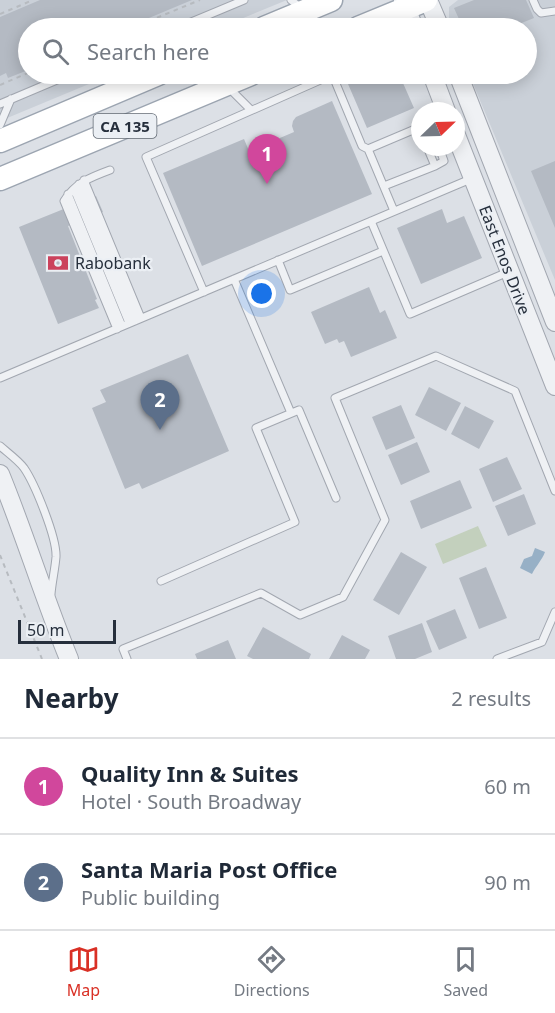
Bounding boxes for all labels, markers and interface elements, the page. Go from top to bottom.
search box [18,18,537,84]
icon: search [39,35,72,68]
text: Search here [87,36,209,66]
north arrow [411,102,465,156]
road number: CA 135 [94,114,156,138]
pin: 1 [248,134,286,184]
street label: East Enos Drive [474,202,536,318]
bank icon: Rabobank [46,251,70,275]
place label: Rabobank [75,252,151,274]
your location [247,279,276,308]
pin: 2 [140,380,180,430]
scale bar [18,617,116,644]
text: 50 m [27,619,64,641]
text: Nearby [24,680,119,716]
text: 2 results [451,685,531,712]
text: Quality Inn & Suites [81,758,299,788]
text: 1 [38,773,49,800]
text: 60 m [484,773,531,800]
text: Hotel · South Broadway [81,788,301,815]
text: Santa Maria Post Office [81,854,337,884]
text: 2 [38,869,49,896]
text: 90 m [484,869,531,896]
text: Public building [81,884,220,911]
tab: Map [67,943,100,1001]
tab: Directions [234,943,310,1001]
tab: Saved [443,943,488,1001]

